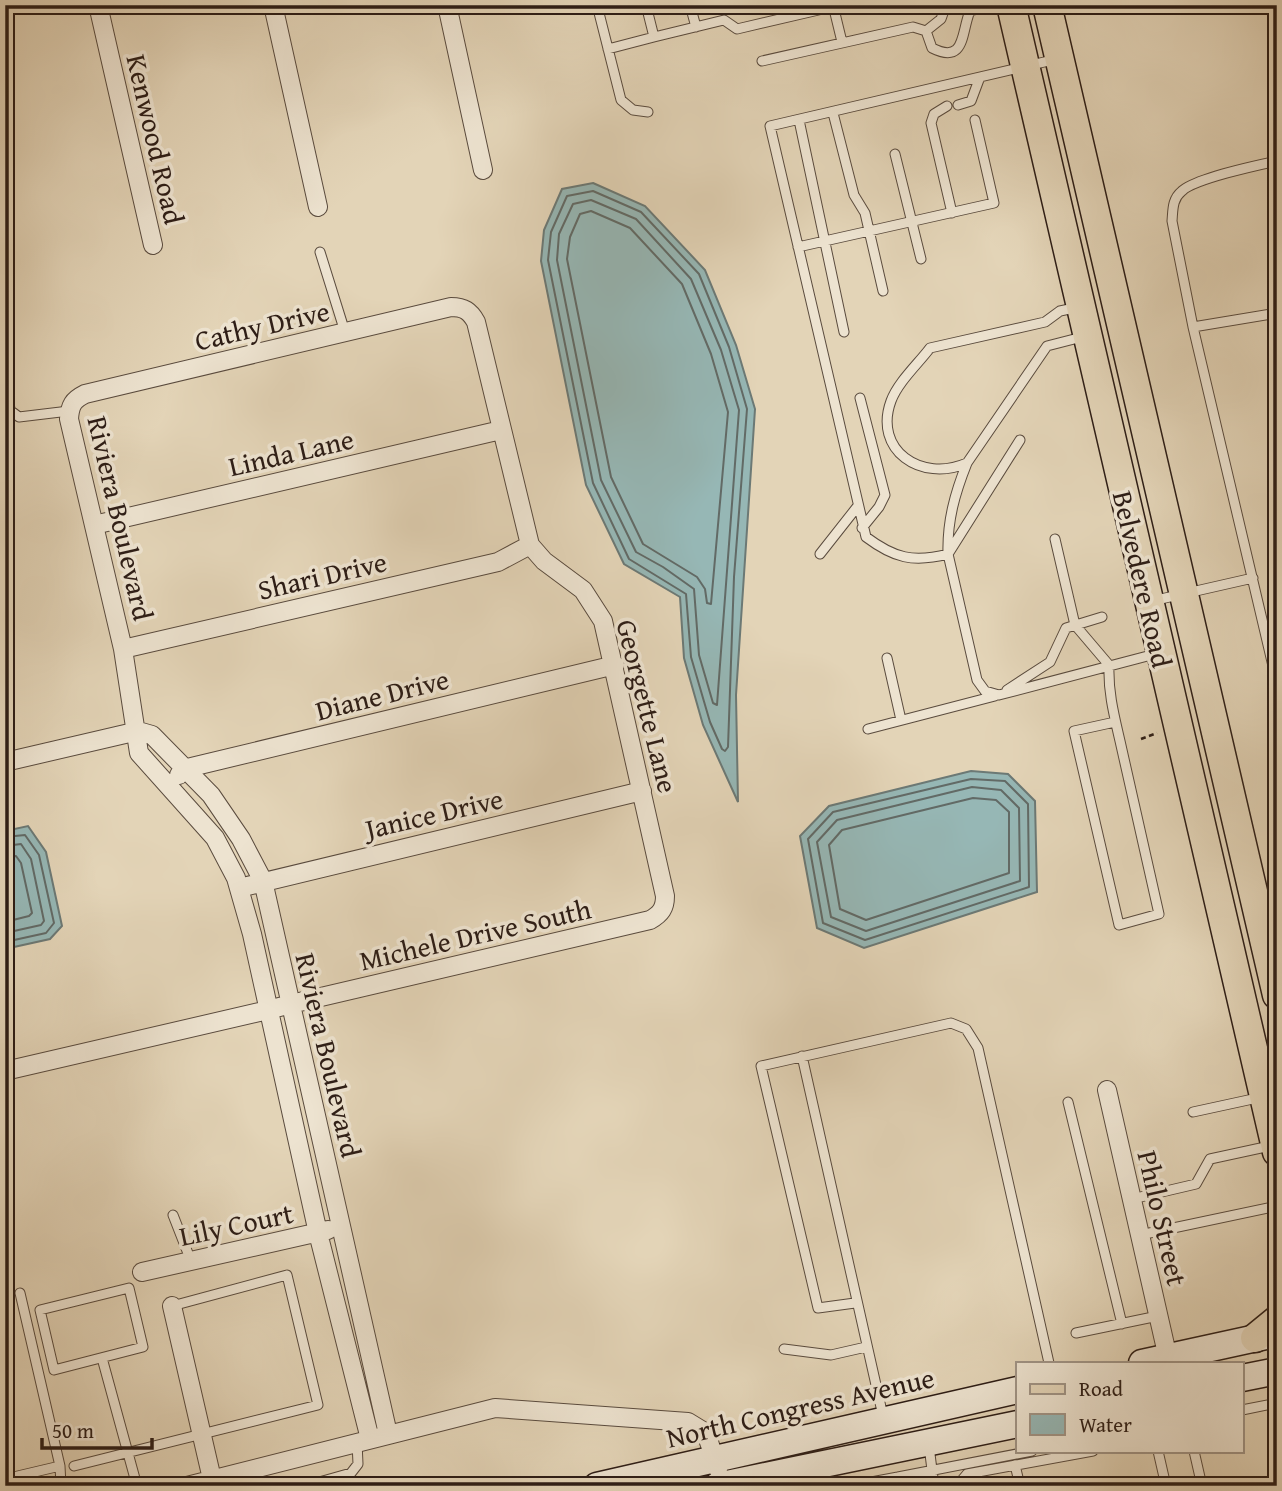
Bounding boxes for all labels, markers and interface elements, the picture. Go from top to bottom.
street label: Kenwood Road [117,50,195,228]
street label: Cathy Drive [191,290,333,360]
street label: Riviera Boulevard [78,412,164,624]
street label: Linda Lane [224,418,358,486]
street label: Belvedere Road [1103,487,1183,672]
street label: Shari Drive [254,540,390,610]
street label: Georgette Lane [607,615,689,797]
street label: Diane Drive [311,658,453,730]
street label: Janice Drive [358,777,507,849]
street label: Michele Drive South [355,887,595,981]
street label: Riviera Boulevard [286,949,372,1161]
street label: Philo Street [1128,1146,1198,1290]
street label: Lily Court [175,1192,297,1256]
street label: North Congress Avenue [662,1356,938,1458]
legend [1016,1362,1244,1452]
text: Road [1079,1373,1124,1404]
scale bar [42,1407,152,1451]
text: Water [1079,1409,1132,1440]
text: 50 m [52,1415,94,1446]

